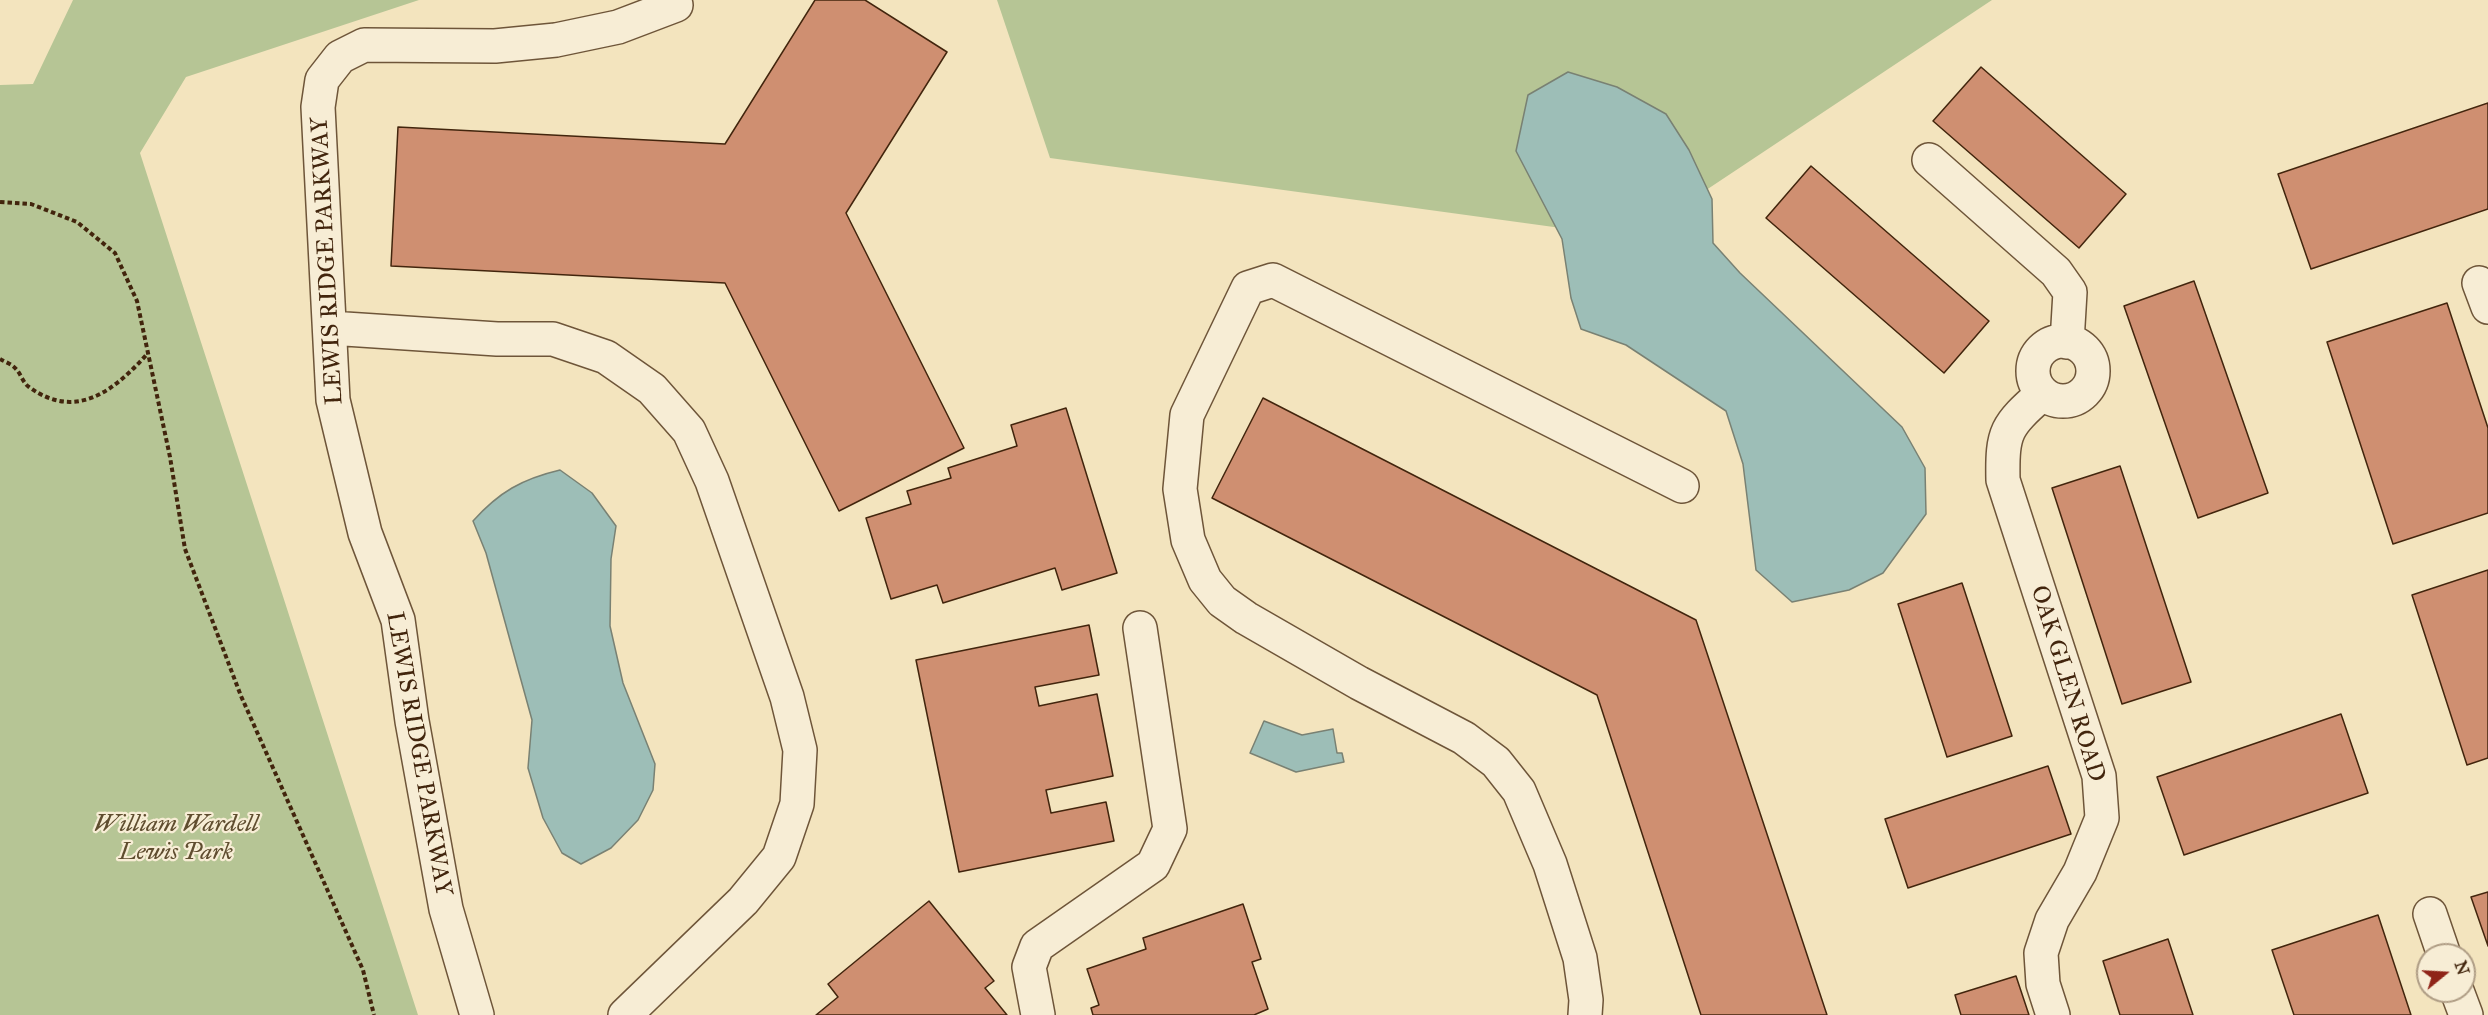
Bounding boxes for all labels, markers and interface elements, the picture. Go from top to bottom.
street label: LEWIS RIDGE PARKWAY [306,116,350,406]
street label: OAK GLEN ROAD [2023,582,2111,786]
street label: LEWIS RIDGE PARKWAY [379,610,457,898]
park label: William Wardell Lewis Park [94,811,258,867]
north arrow [2416,943,2476,1003]
text: N [2451,959,2473,977]

